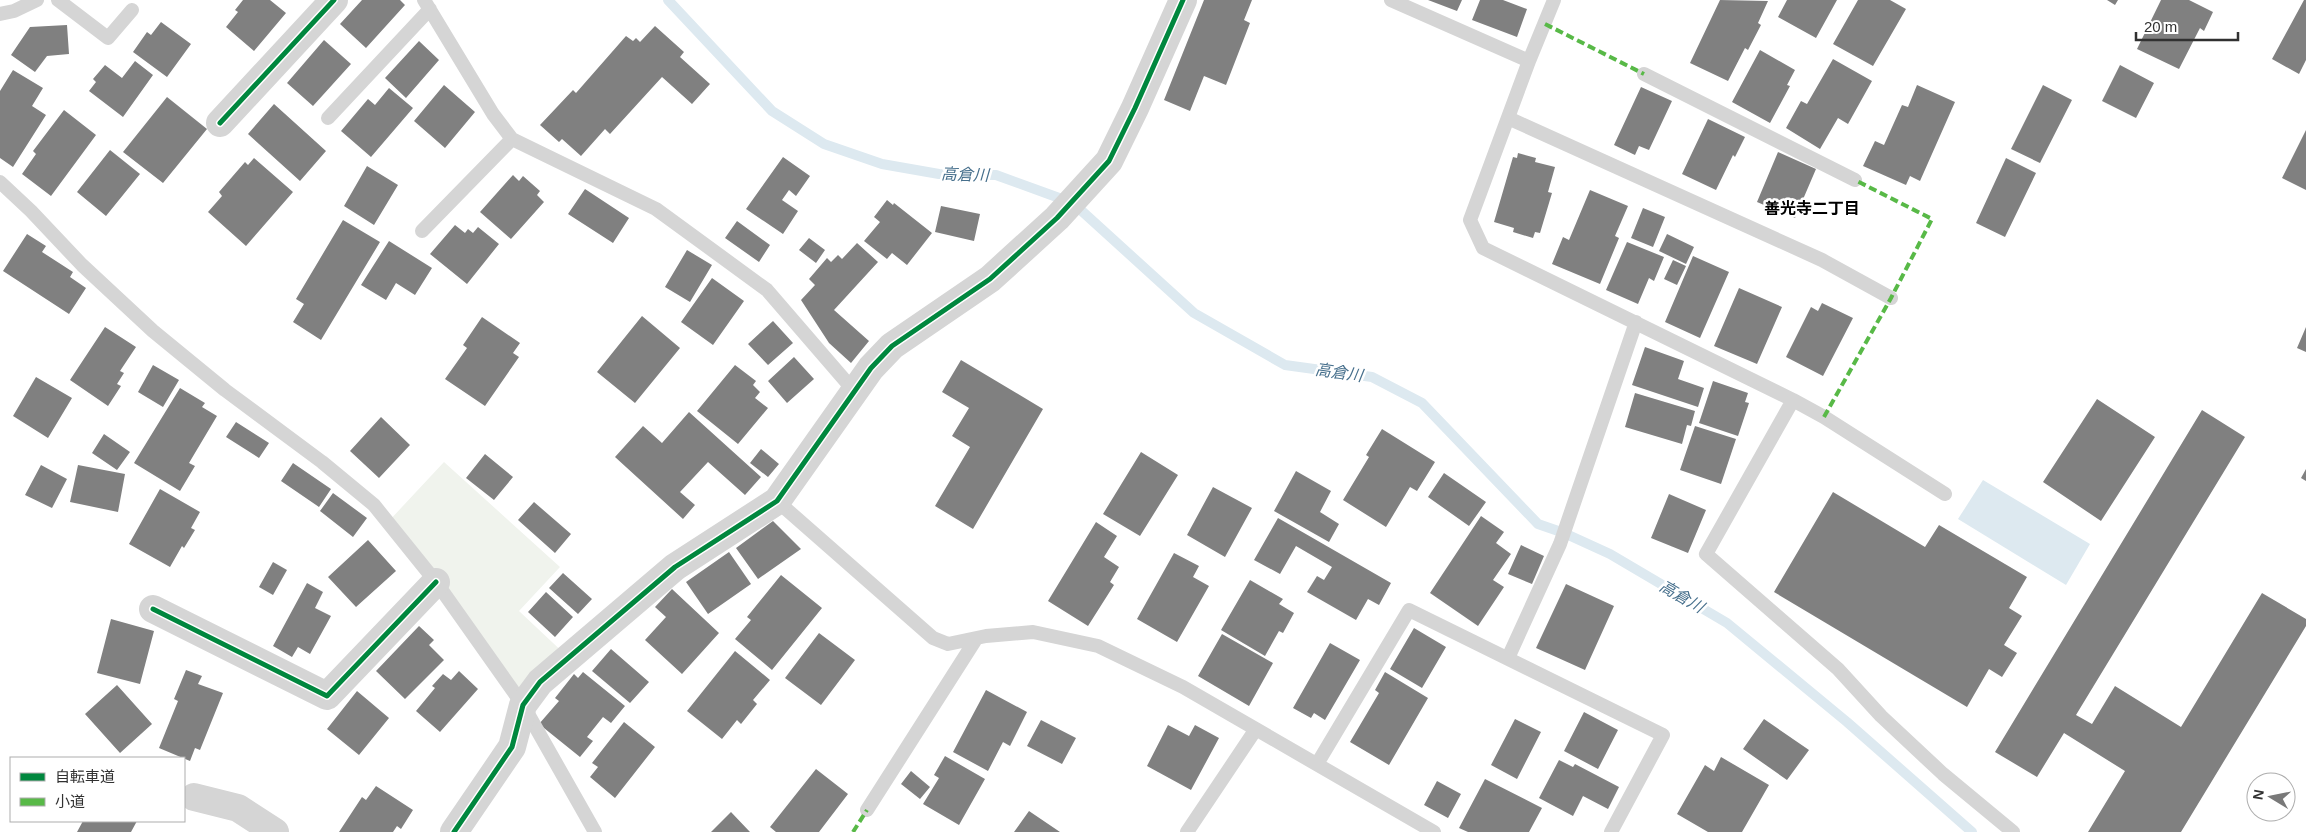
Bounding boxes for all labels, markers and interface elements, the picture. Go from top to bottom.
scale bar [2136,10,2238,42]
text: 20 m [2144,18,2177,35]
water label: 高倉川 [941,165,991,184]
district label: 善光寺二丁目 [1764,200,1860,217]
water label: 高倉川 [1314,361,1366,385]
water label: 高倉川 [1657,577,1709,617]
legend [10,757,185,822]
text: 自転車道 [55,768,115,785]
north arrow [2246,772,2296,822]
text: N [2249,788,2267,801]
text: 小道 [55,793,85,810]

